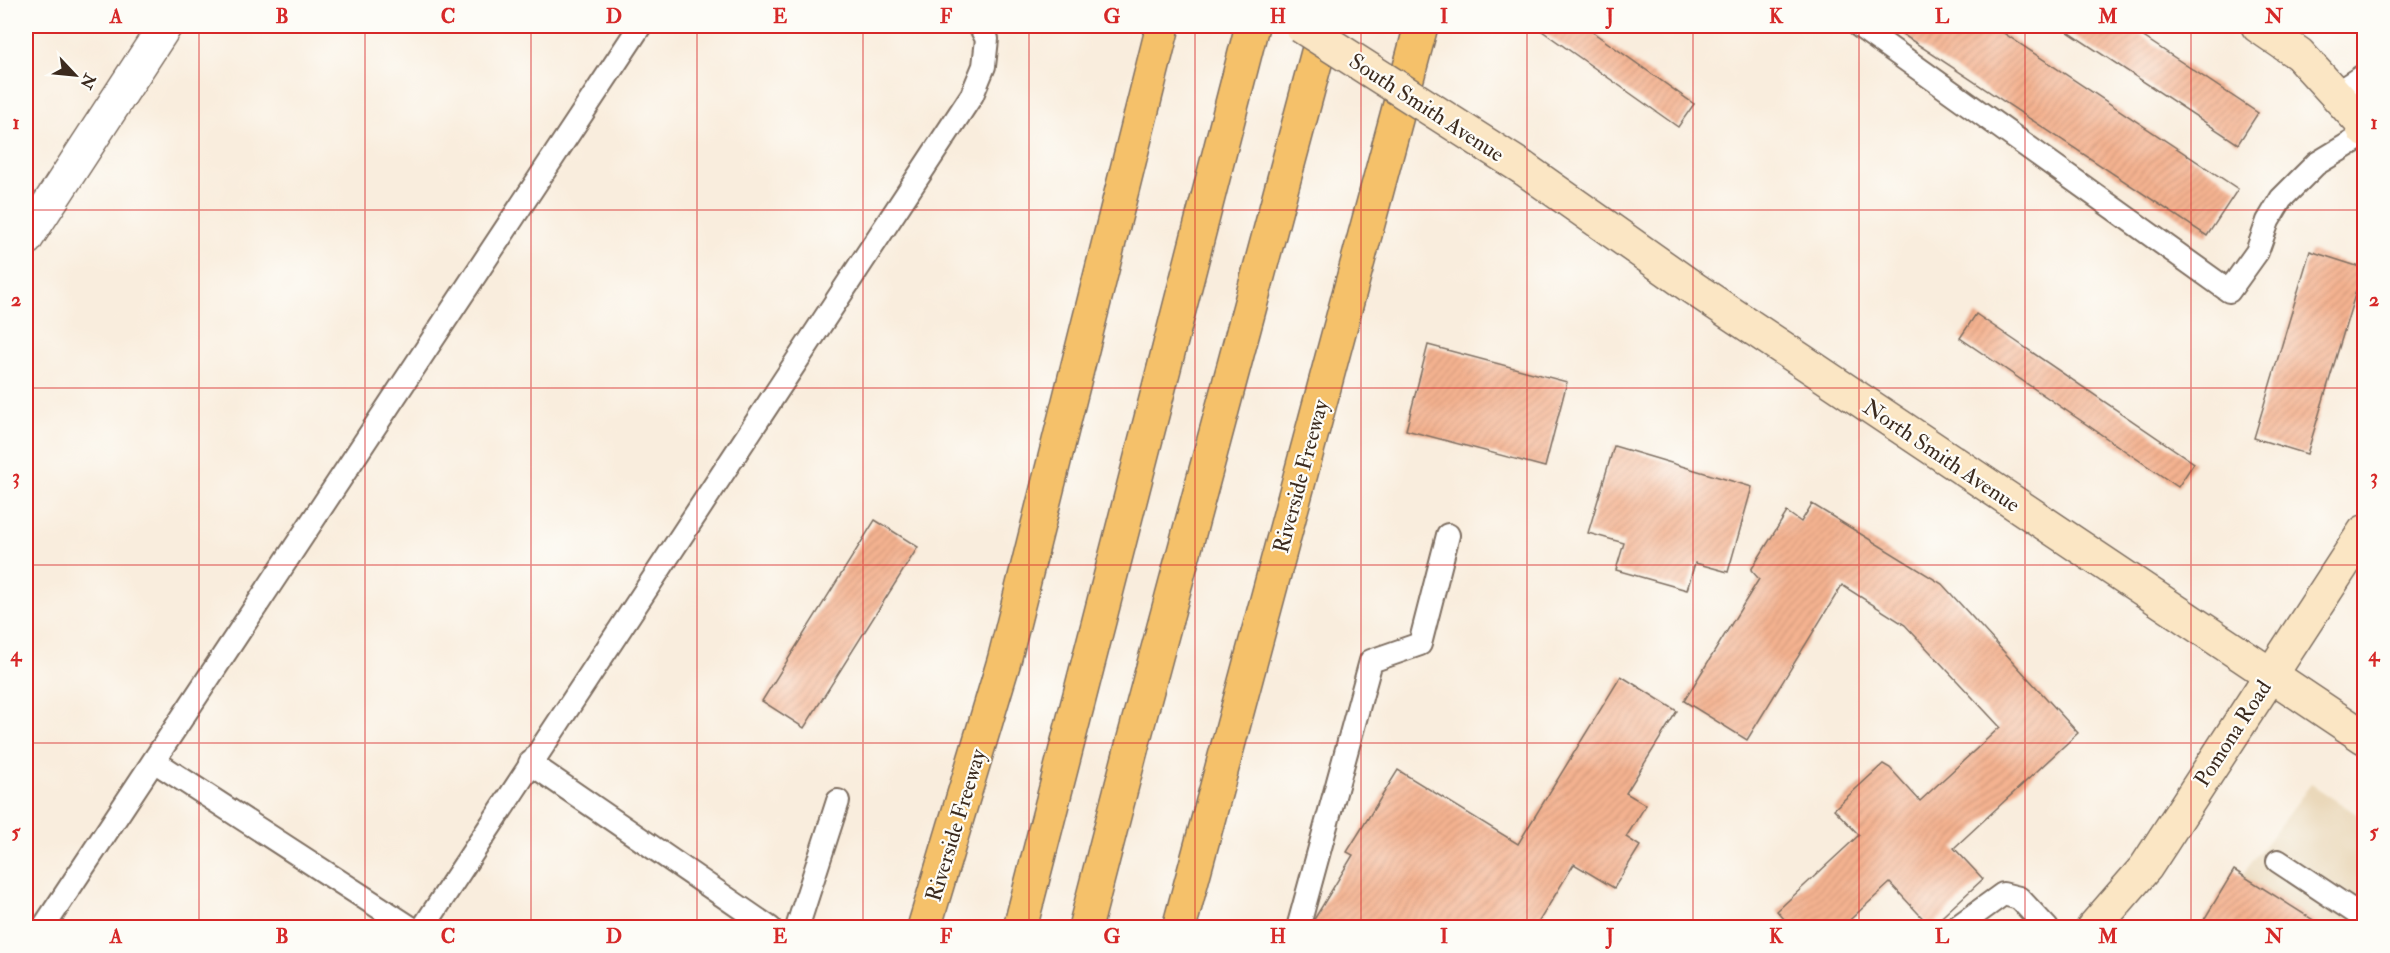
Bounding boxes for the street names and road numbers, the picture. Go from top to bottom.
street label: South Smith Avenue [1344,47,1509,168]
street label: North Smith Avenue [1858,393,2025,519]
street label: Riverside Freeway [1267,396,1335,556]
street label: Pomona Road [2188,675,2278,792]
street label: Riverside Freeway [919,745,993,905]

